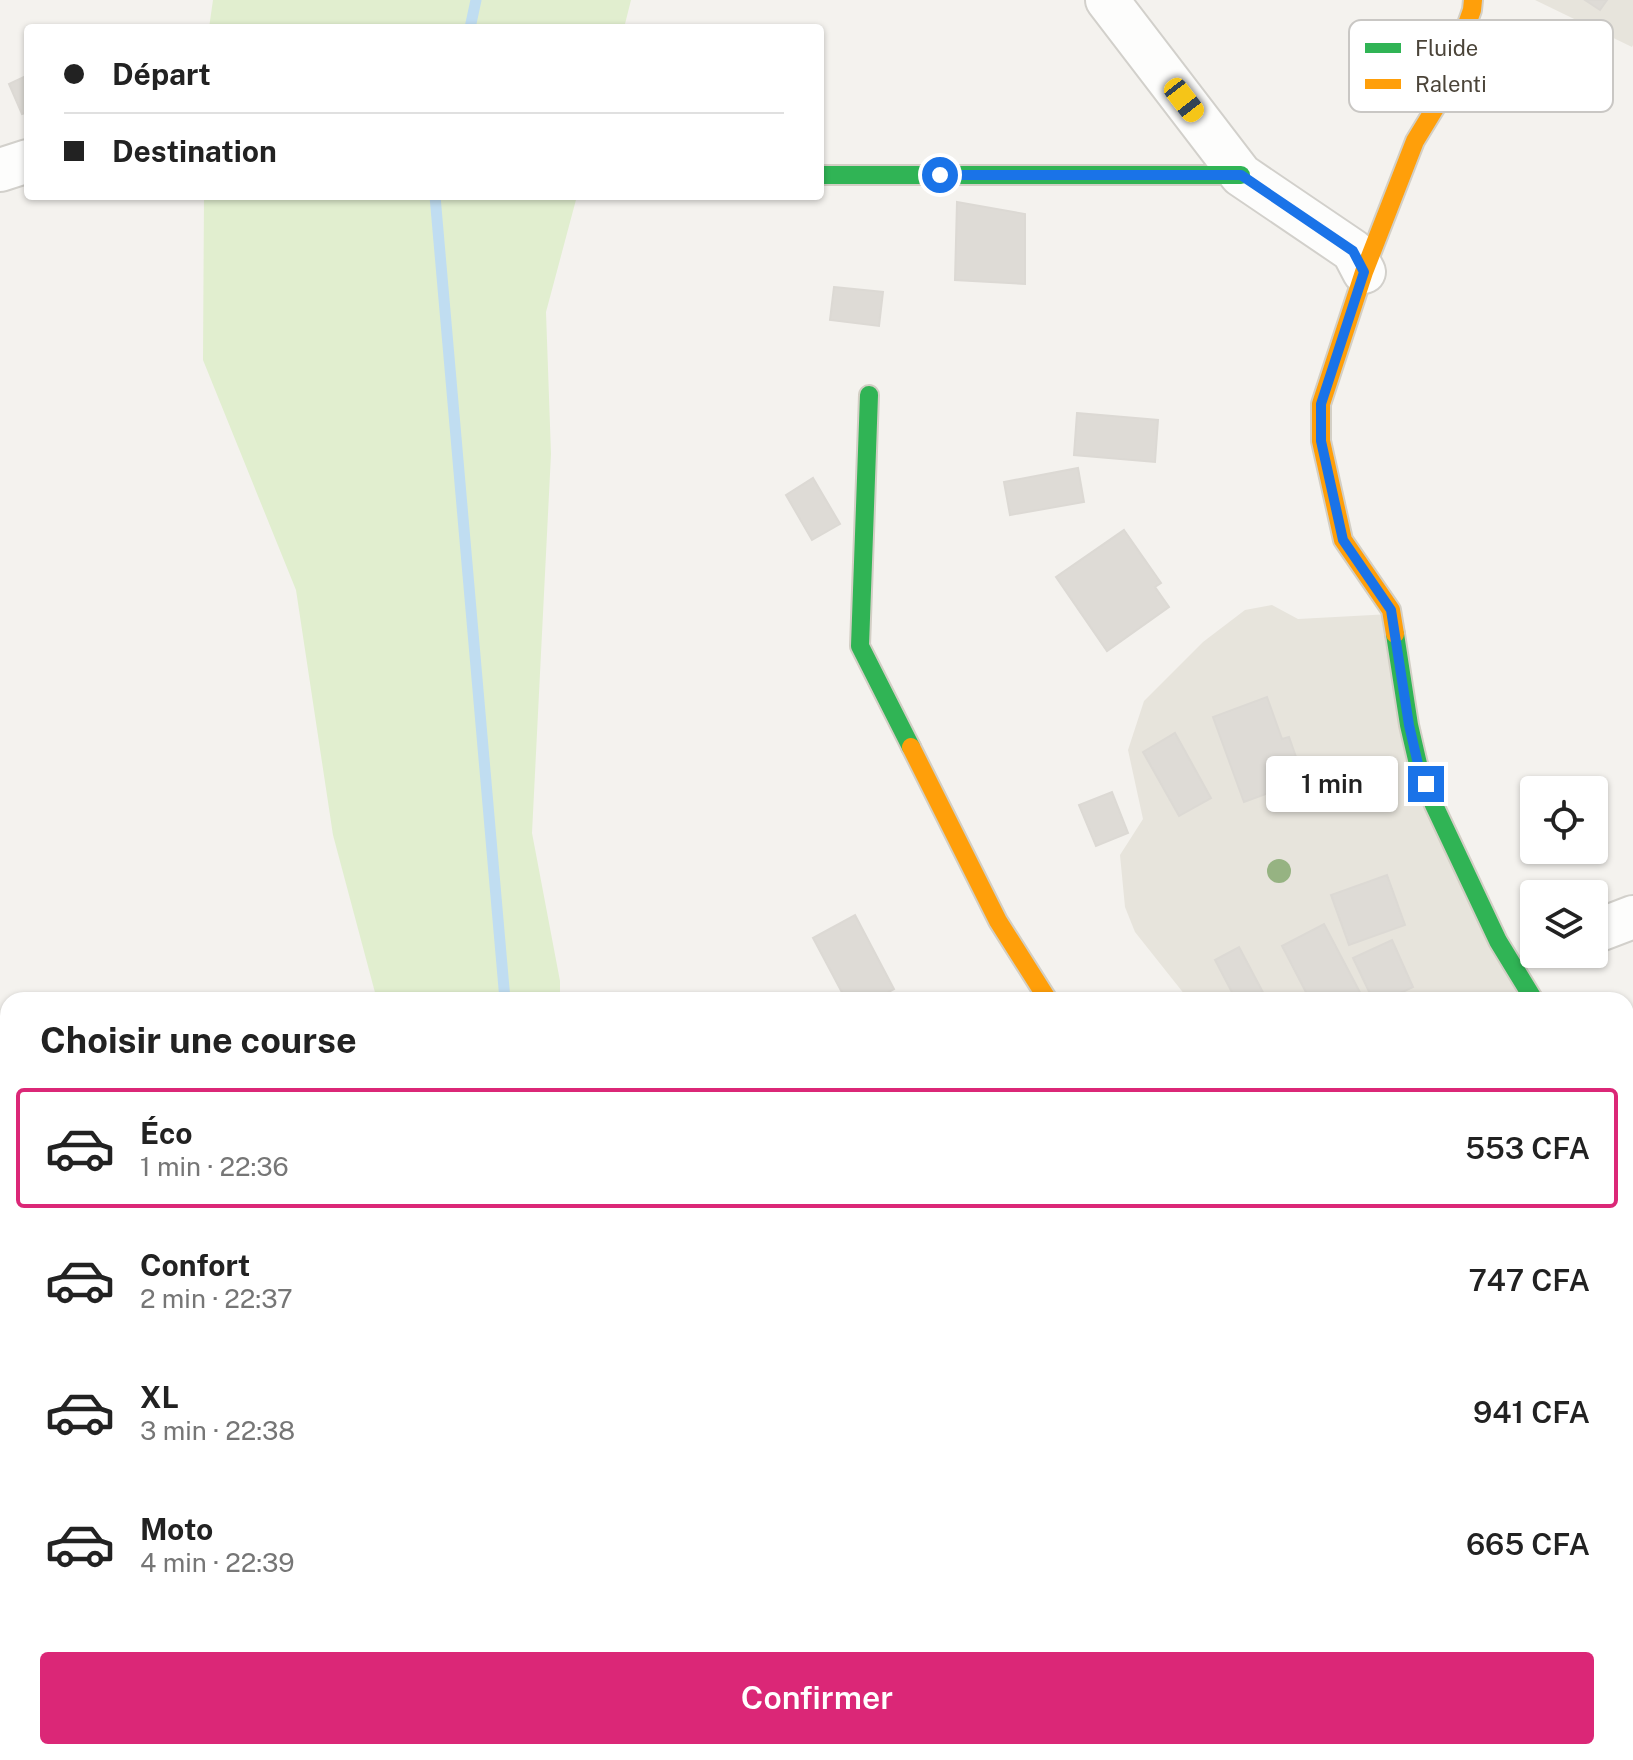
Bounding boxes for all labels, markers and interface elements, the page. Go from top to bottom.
legend [1349,20,1613,112]
text: Fluide [1415,35,1478,61]
text: Départ [112,56,211,92]
text: Ralenti [1415,71,1487,97]
car [1160,74,1208,126]
text: Destination [112,133,277,169]
route start [922,157,958,193]
callout: 1 min [1266,756,1398,812]
route end [1408,766,1444,802]
text: 1 min [1301,768,1363,799]
map controls [1520,776,1608,968]
button: locate [1520,776,1608,864]
button: layers [1520,880,1608,968]
text: Choisir une course [40,1019,357,1061]
icon: car [44,1112,116,1184]
text: Éco [140,1115,193,1151]
text: 553 CFA [1465,1130,1590,1166]
text: 1 min · 22:36 [140,1151,289,1182]
icon: car [44,1244,116,1316]
text: Confort [140,1247,250,1283]
text: 747 CFA [1469,1262,1590,1298]
text: 2 min · 22:37 [140,1283,293,1314]
icon: car [44,1376,116,1448]
text: XL [140,1379,179,1415]
text: 941 CFA [1473,1394,1590,1430]
text: 3 min · 22:38 [140,1415,295,1446]
icon: car [44,1508,116,1580]
text: Moto [140,1511,213,1547]
text: 665 CFA [1466,1526,1590,1562]
text: 4 min · 22:39 [140,1547,295,1578]
button: Confirmer [40,1652,1594,1744]

